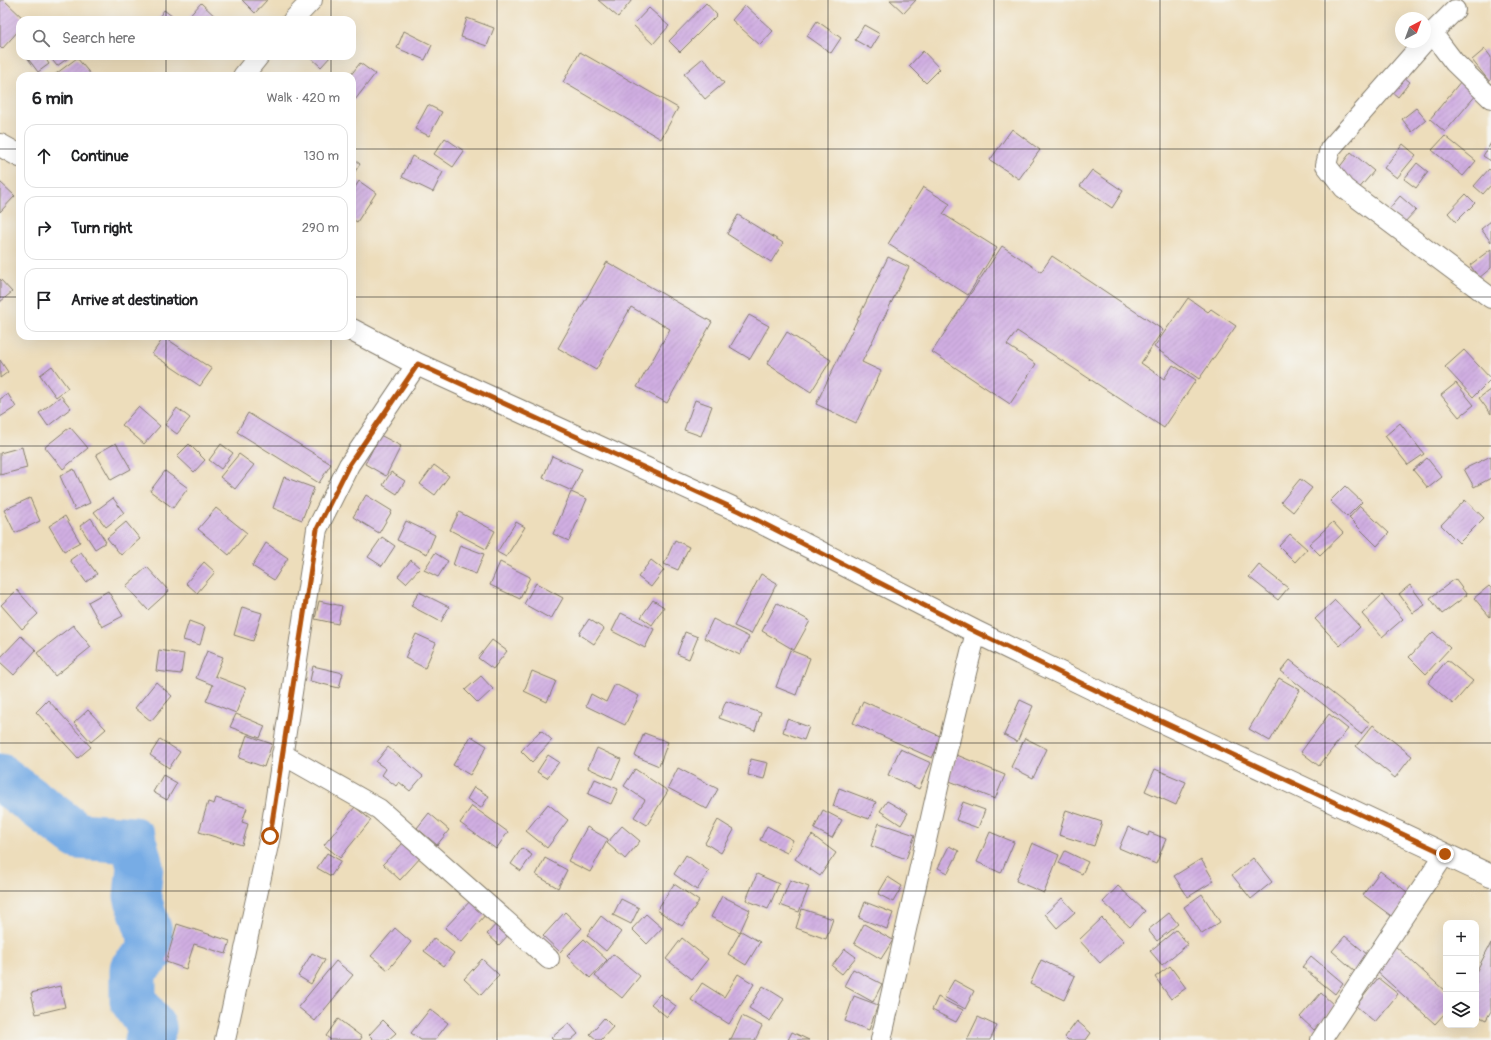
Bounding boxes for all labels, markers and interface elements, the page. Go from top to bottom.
north arrow [1395,12,1431,48]
search box [16,16,356,60]
icon: search [30,27,52,49]
text: Search here [62,29,135,48]
text: 6 min [32,88,73,109]
text: Walk · 420 m [266,90,340,106]
icon: ahead [33,145,55,167]
text: Continue [71,147,129,166]
text: 130 m [303,148,339,164]
icon: right [33,217,55,239]
text: Turn right [71,219,132,238]
text: 290 m [302,220,339,236]
icon: arrive [33,289,55,311]
text: Arrive at destination [71,291,198,310]
route start [261,827,279,845]
route end [1436,845,1454,863]
map controls [1443,920,1479,1028]
button: + [1443,920,1479,956]
button: − [1443,956,1479,992]
button: layers [1443,992,1479,1028]

